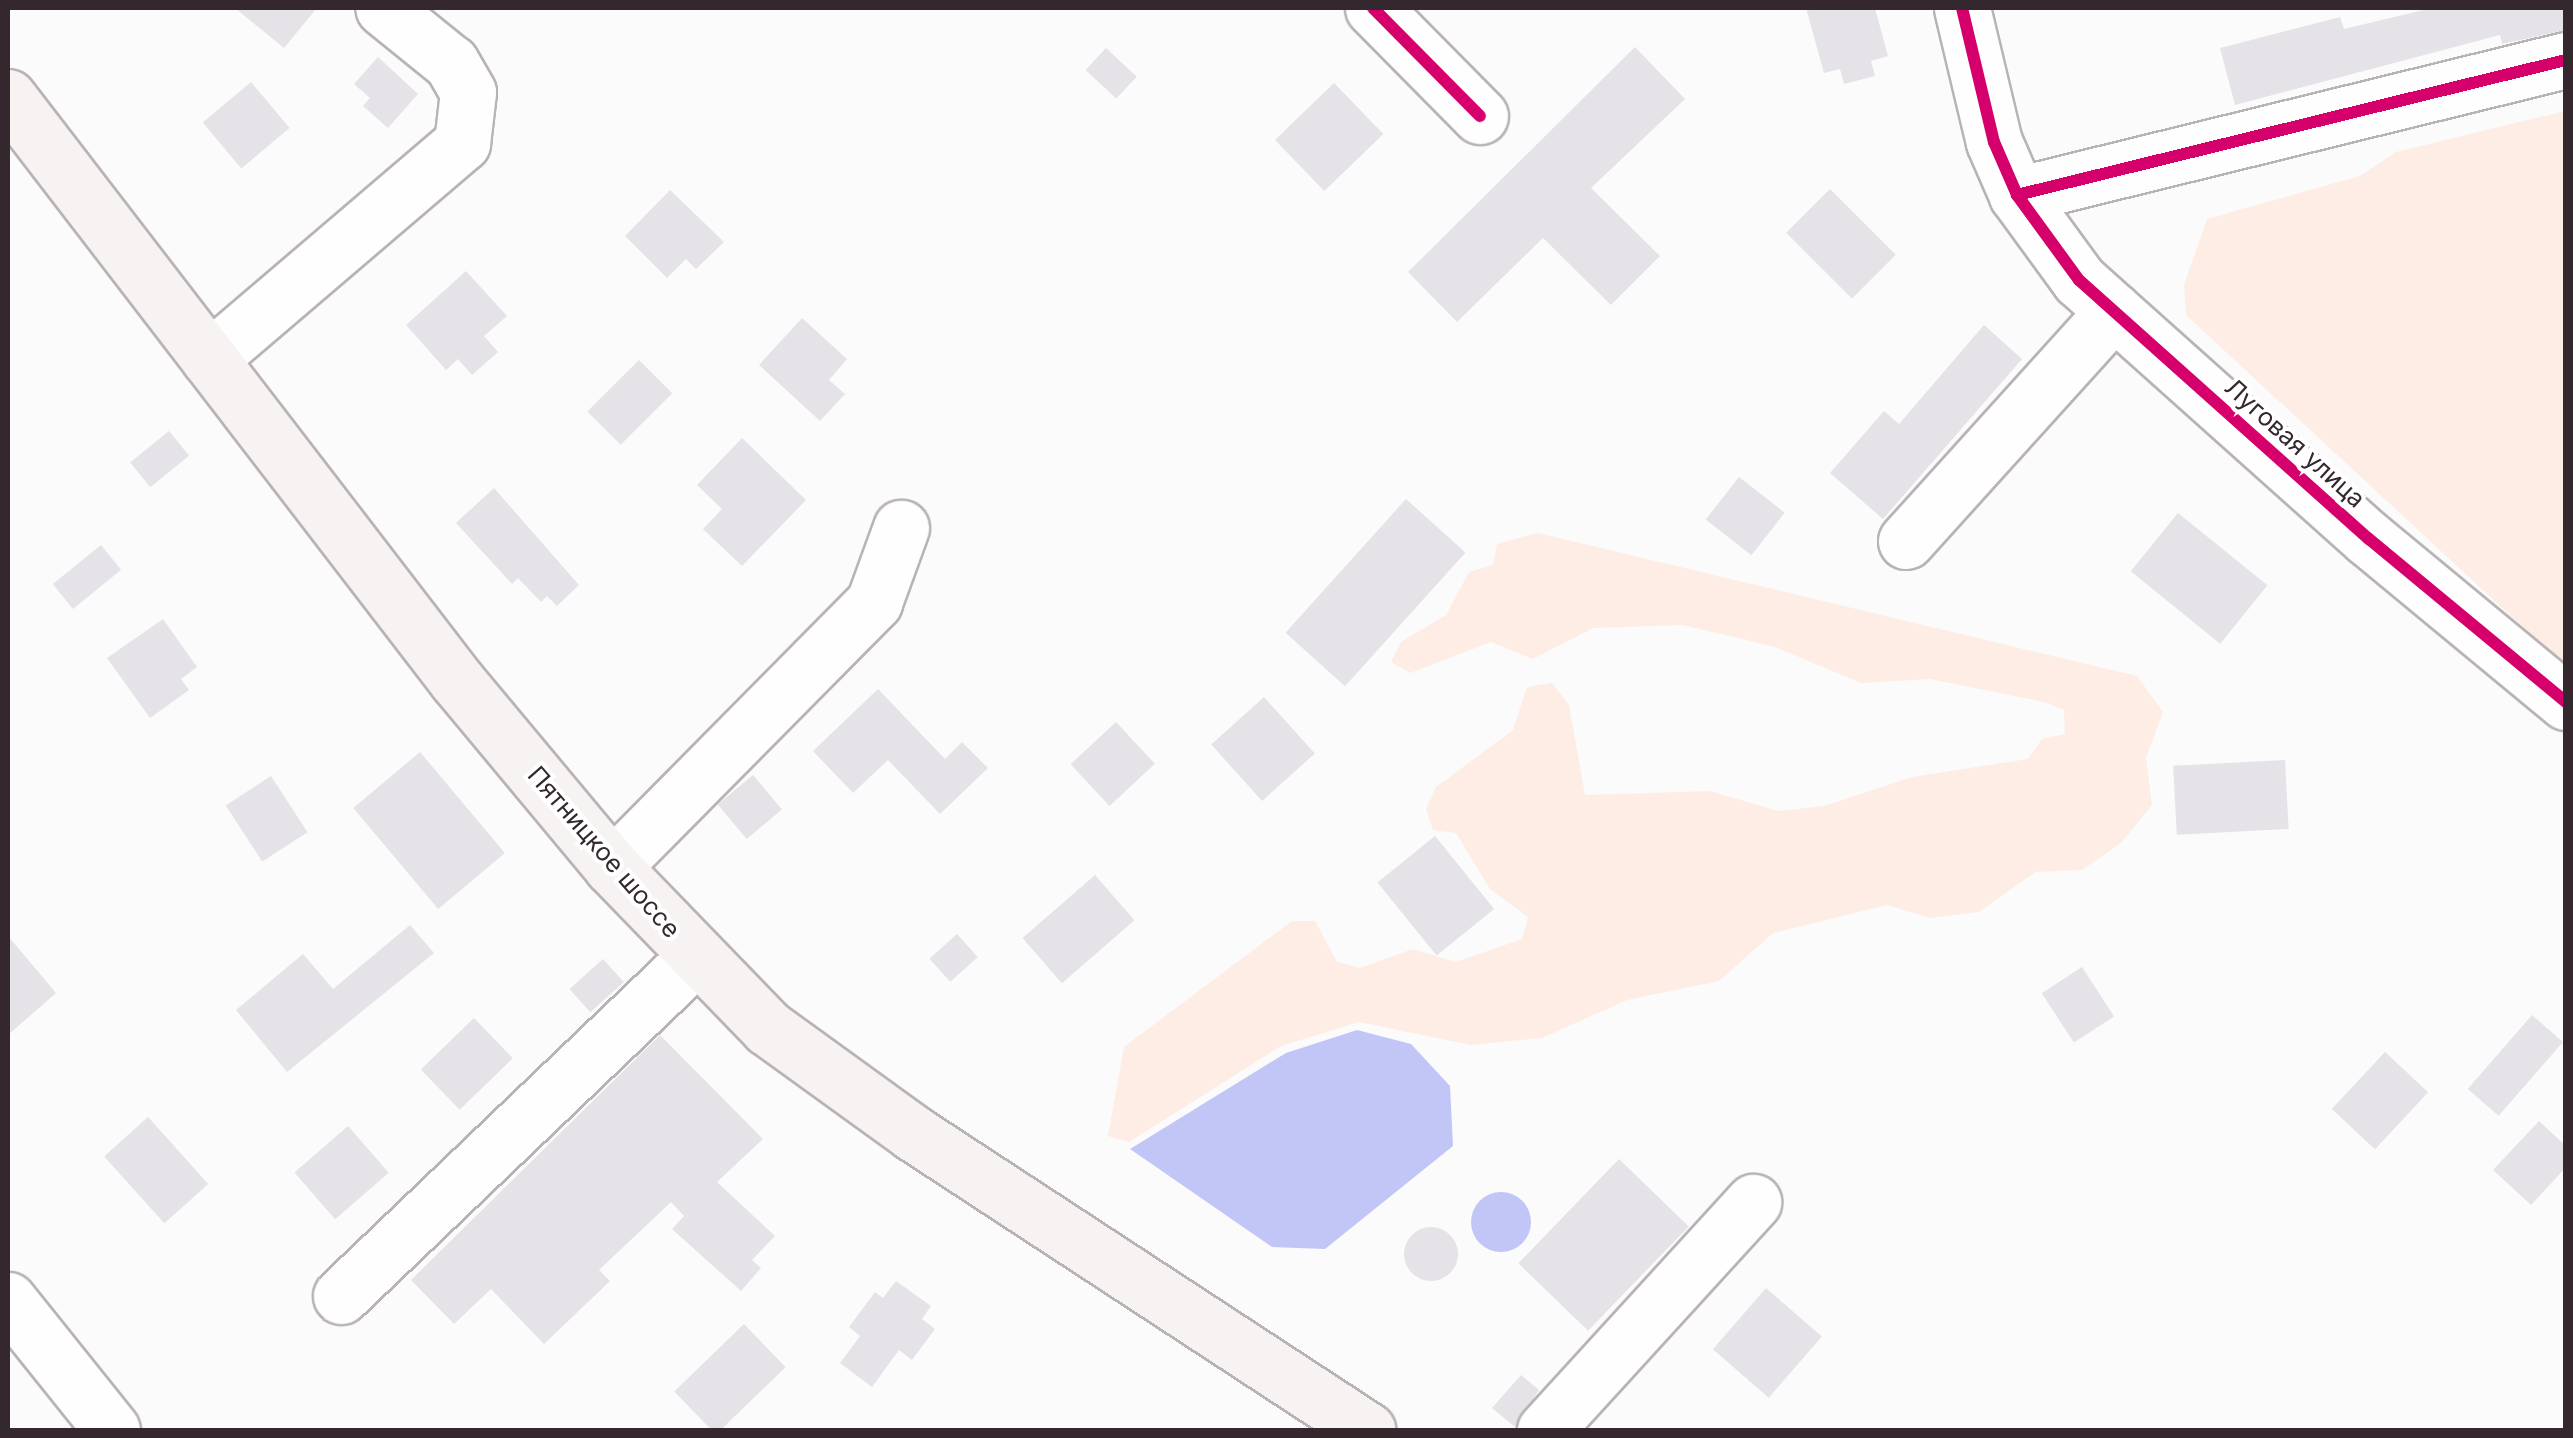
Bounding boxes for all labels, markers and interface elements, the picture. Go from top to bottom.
street label: Луговая улица [2219,372,2371,514]
street label: Пятницкое шоссе [521,760,687,944]

